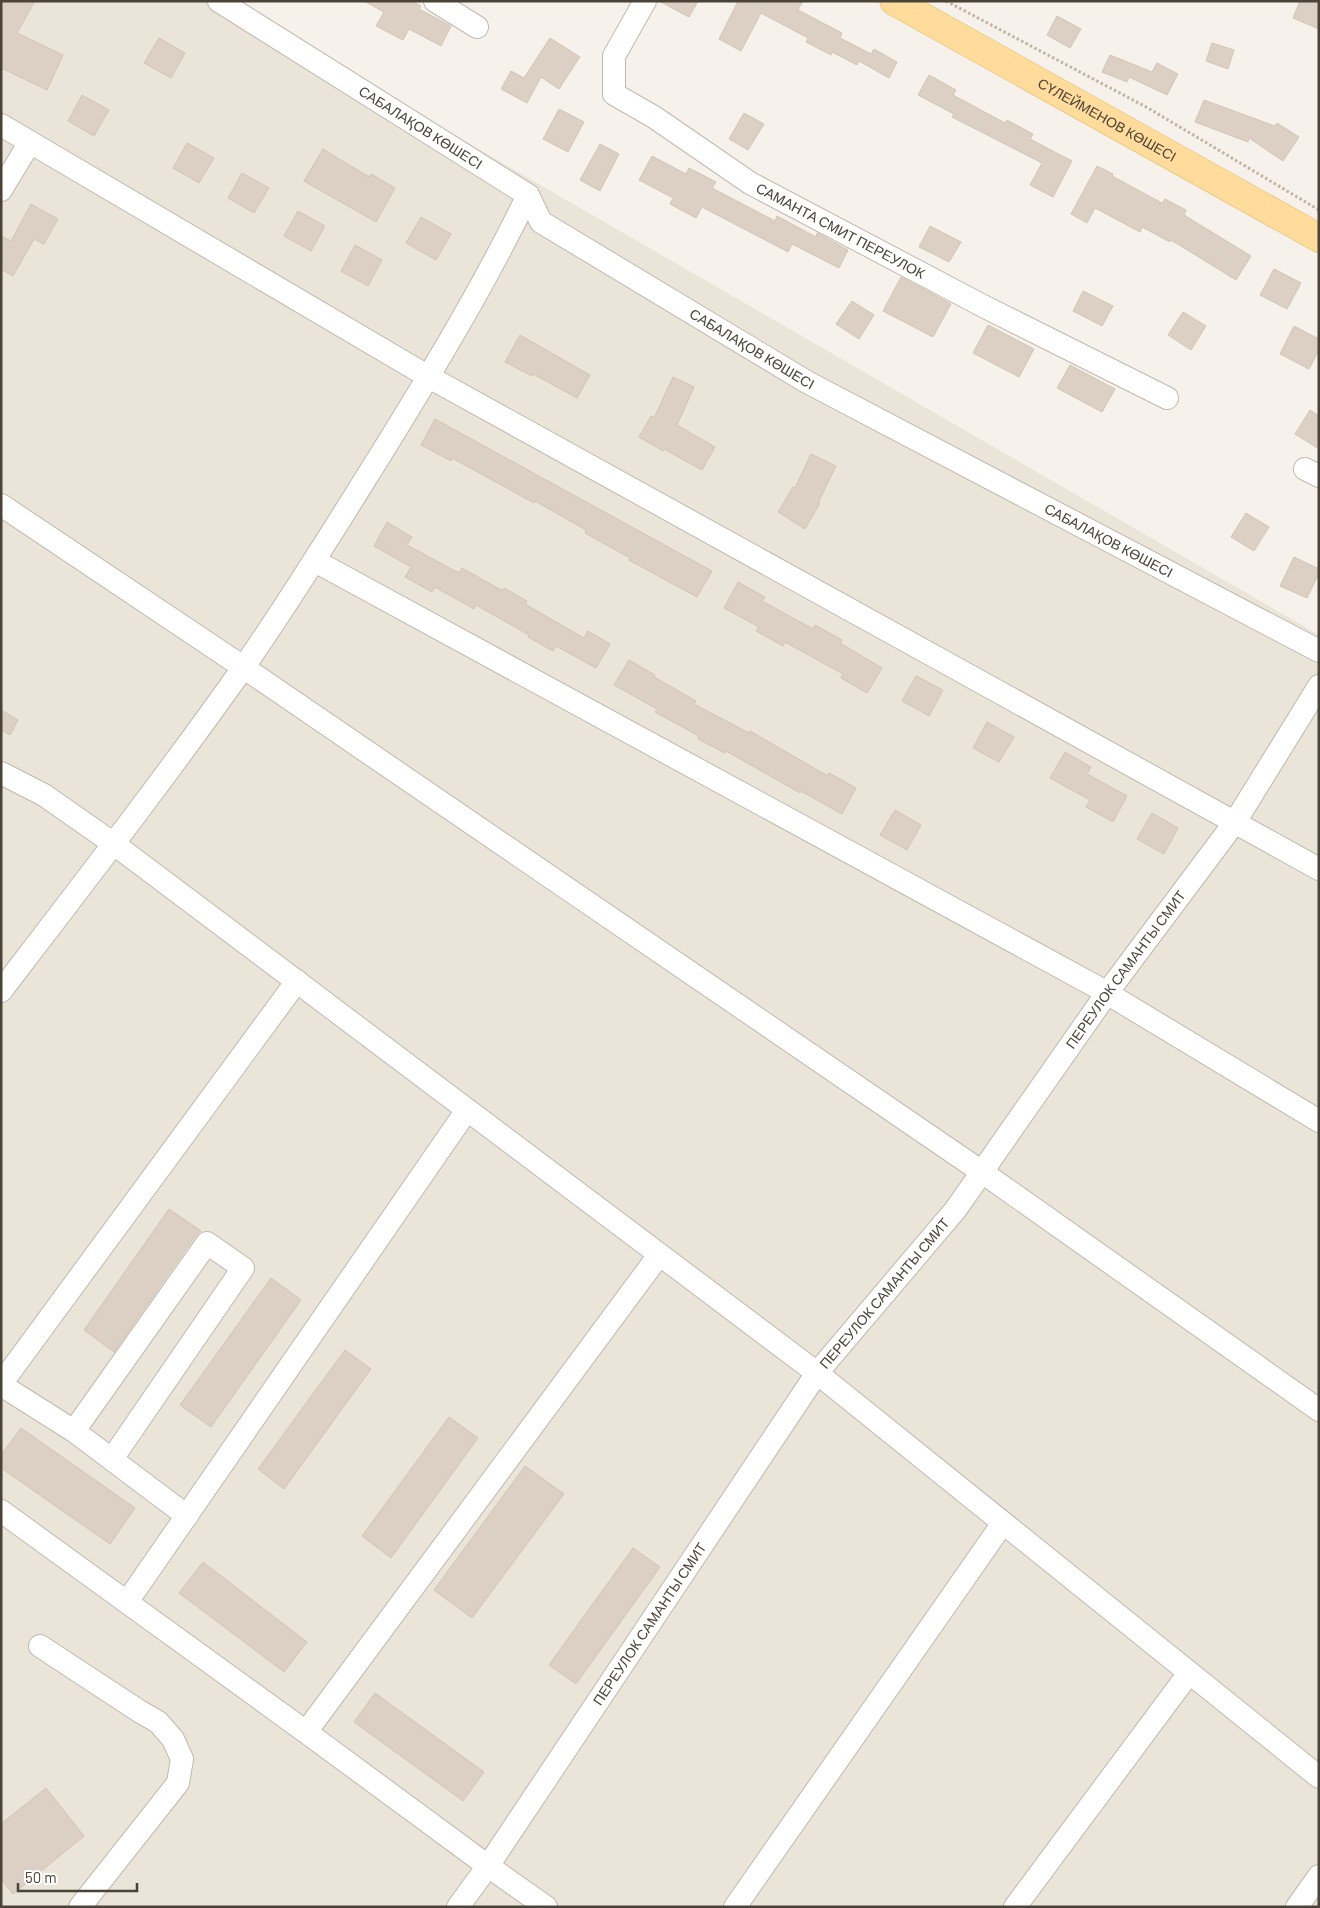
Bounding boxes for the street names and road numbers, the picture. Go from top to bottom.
street label: СҮЛЕЙМЕНОВ КӨШЕСІ [1035,74,1180,165]
street label: САБАЛАҚОВ КӨШЕСІ [356,82,486,172]
street label: САМАНТА СМИТ ПЕРЕУЛОК [753,179,929,282]
street label: САБАЛАҚОВ КӨШЕСІ [687,304,817,392]
street label: САБАЛАҚОВ КӨШЕСІ [1042,499,1176,581]
street label: ПЕРЕУЛОК САМАНТЫ СМИТ [1062,886,1189,1052]
street label: ПЕРЕУЛОК САМАНТЫ СМИТ [816,1214,953,1372]
street label: ПЕРЕУЛОК САМАНТЫ СМИТ [589,1539,710,1708]

